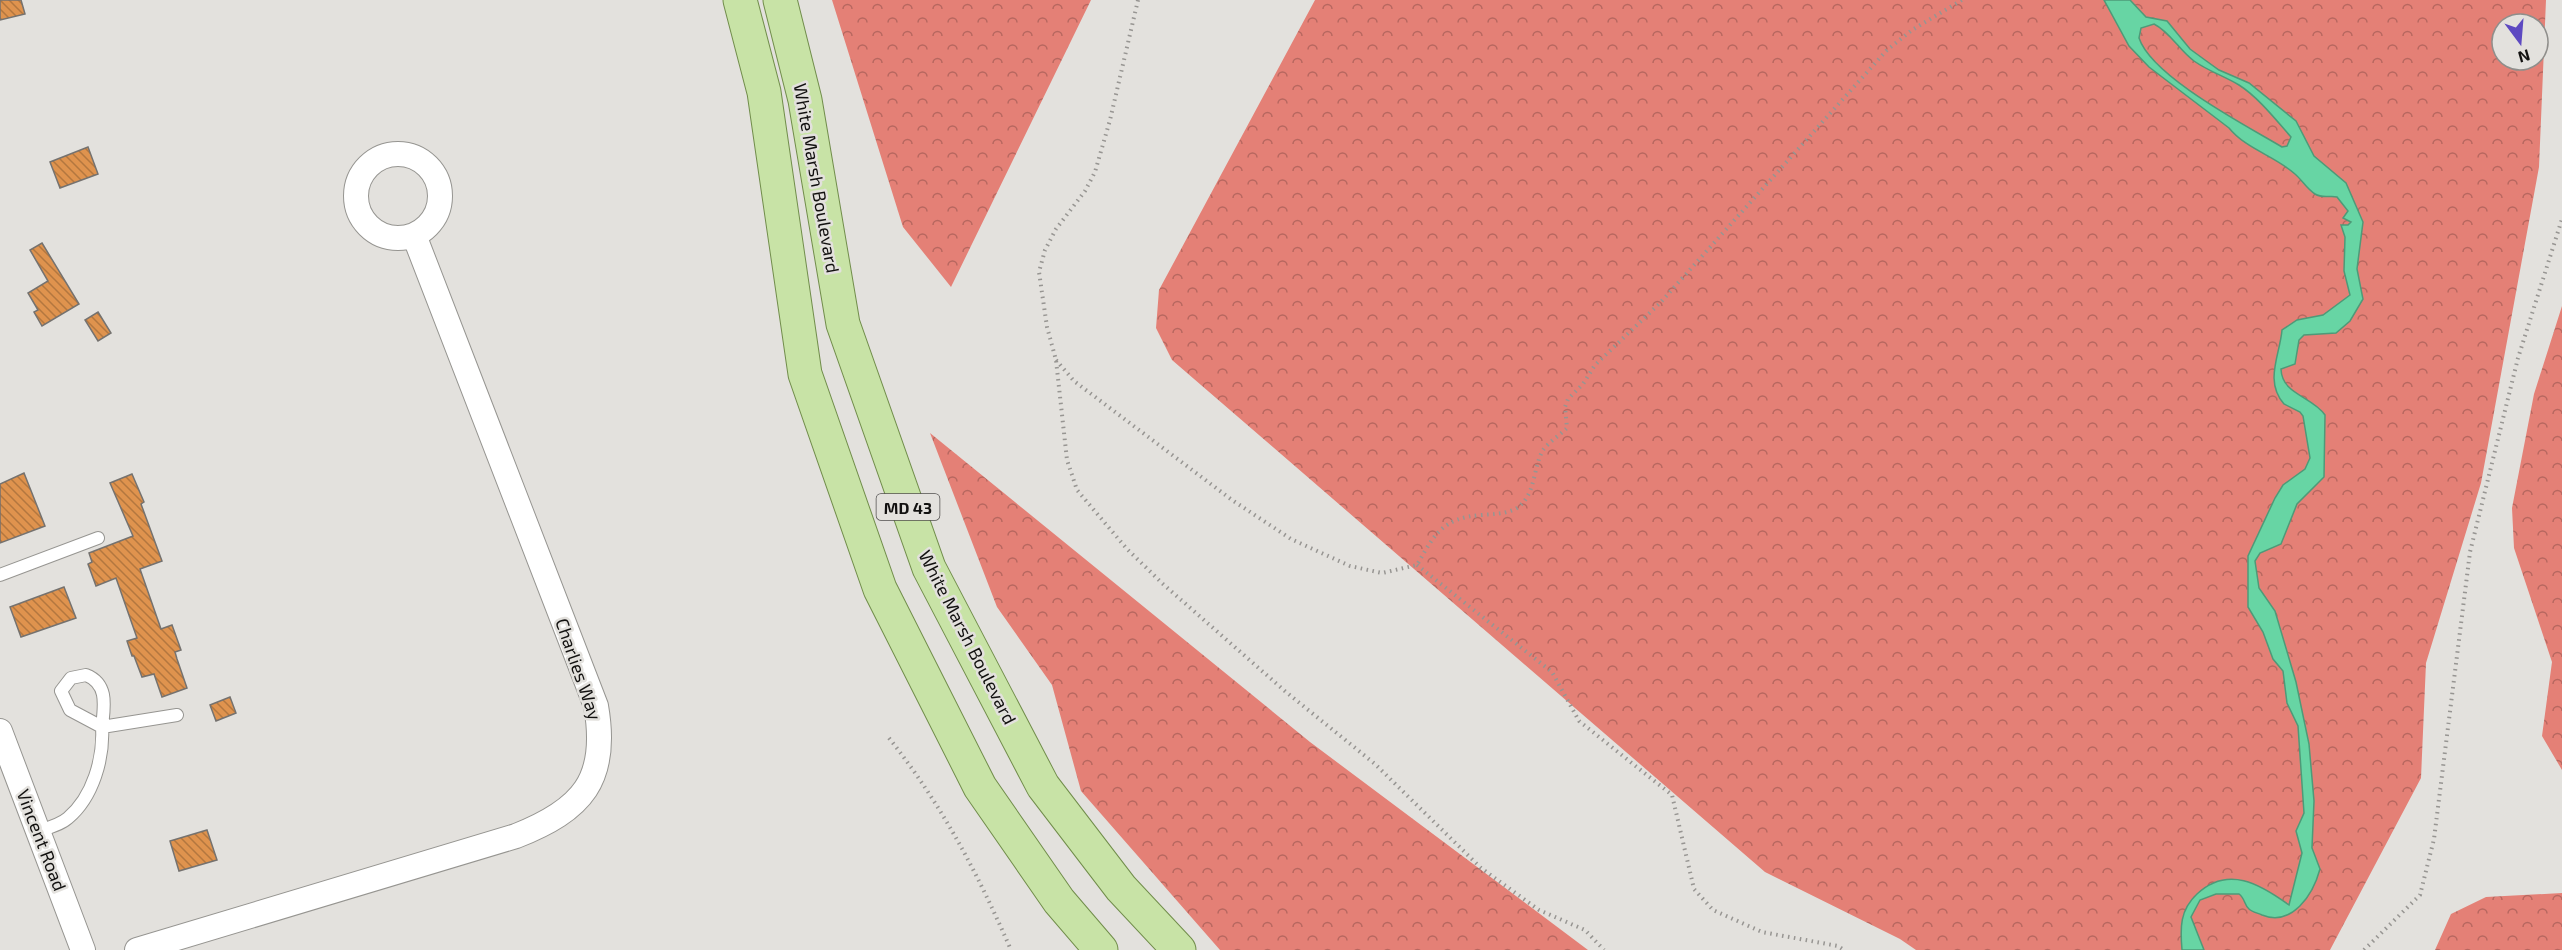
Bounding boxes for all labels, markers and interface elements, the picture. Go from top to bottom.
north arrow [2490,12,2550,72]
text: N [2516,46,2532,68]
street label: White Marsh Boulevard [789,81,845,275]
road number: MD 43 [876,494,940,520]
street label: White Marsh Boulevard [915,546,1021,728]
street label: Charlies Way [551,615,607,723]
street label: Vincent Road [13,786,71,894]

